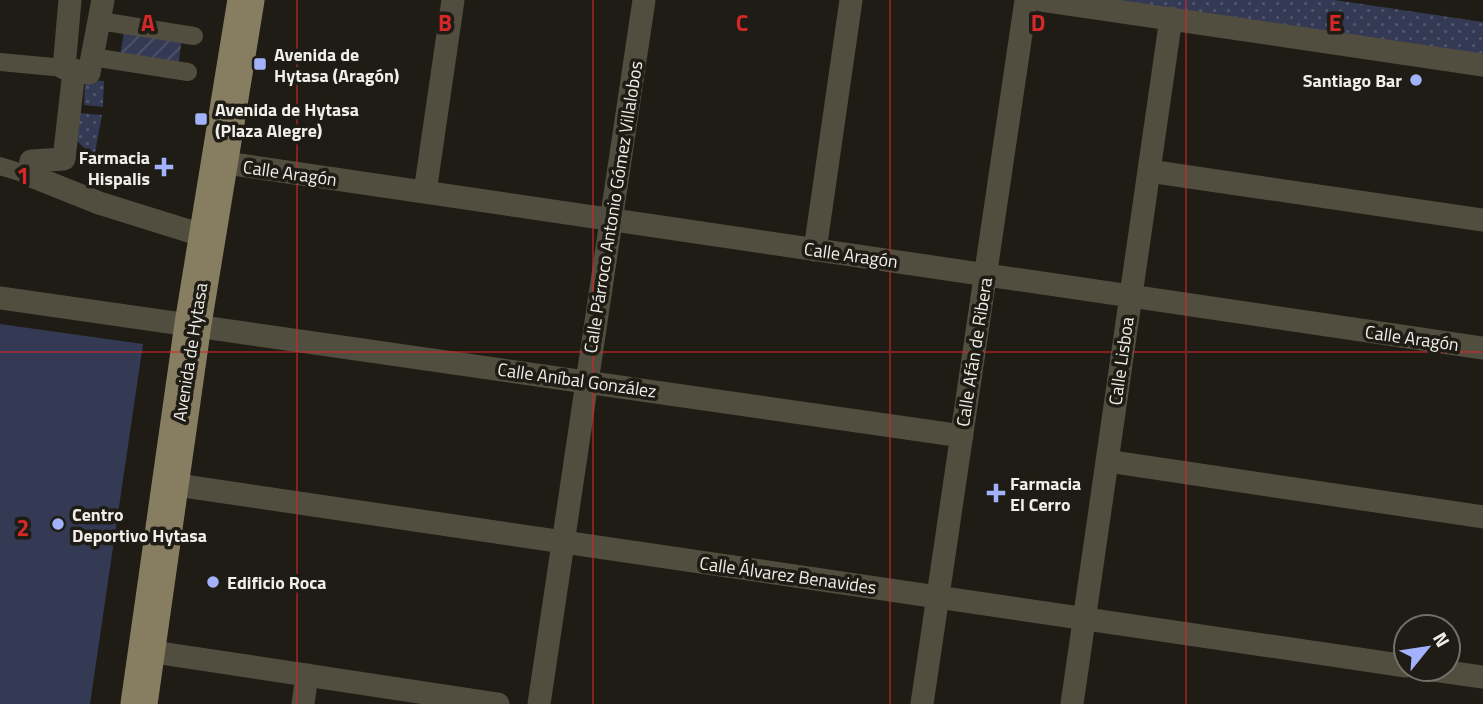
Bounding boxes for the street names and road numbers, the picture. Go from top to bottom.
street label: Calle Párroco Antonio Gómez Villalobos [577,59,649,355]
street label: Calle Aragón [241,153,339,193]
street label: Calle Aragón [802,235,900,275]
street label: Calle Afán de Ribera [949,275,999,429]
street label: Avenida de Hytasa [166,281,214,423]
street label: Calle Lisboa [1101,315,1141,407]
street label: Calle Aragón [1363,318,1461,358]
street label: Calle Aníbal González [496,355,658,405]
street label: Calle Álvarez Benavides [698,549,878,601]

